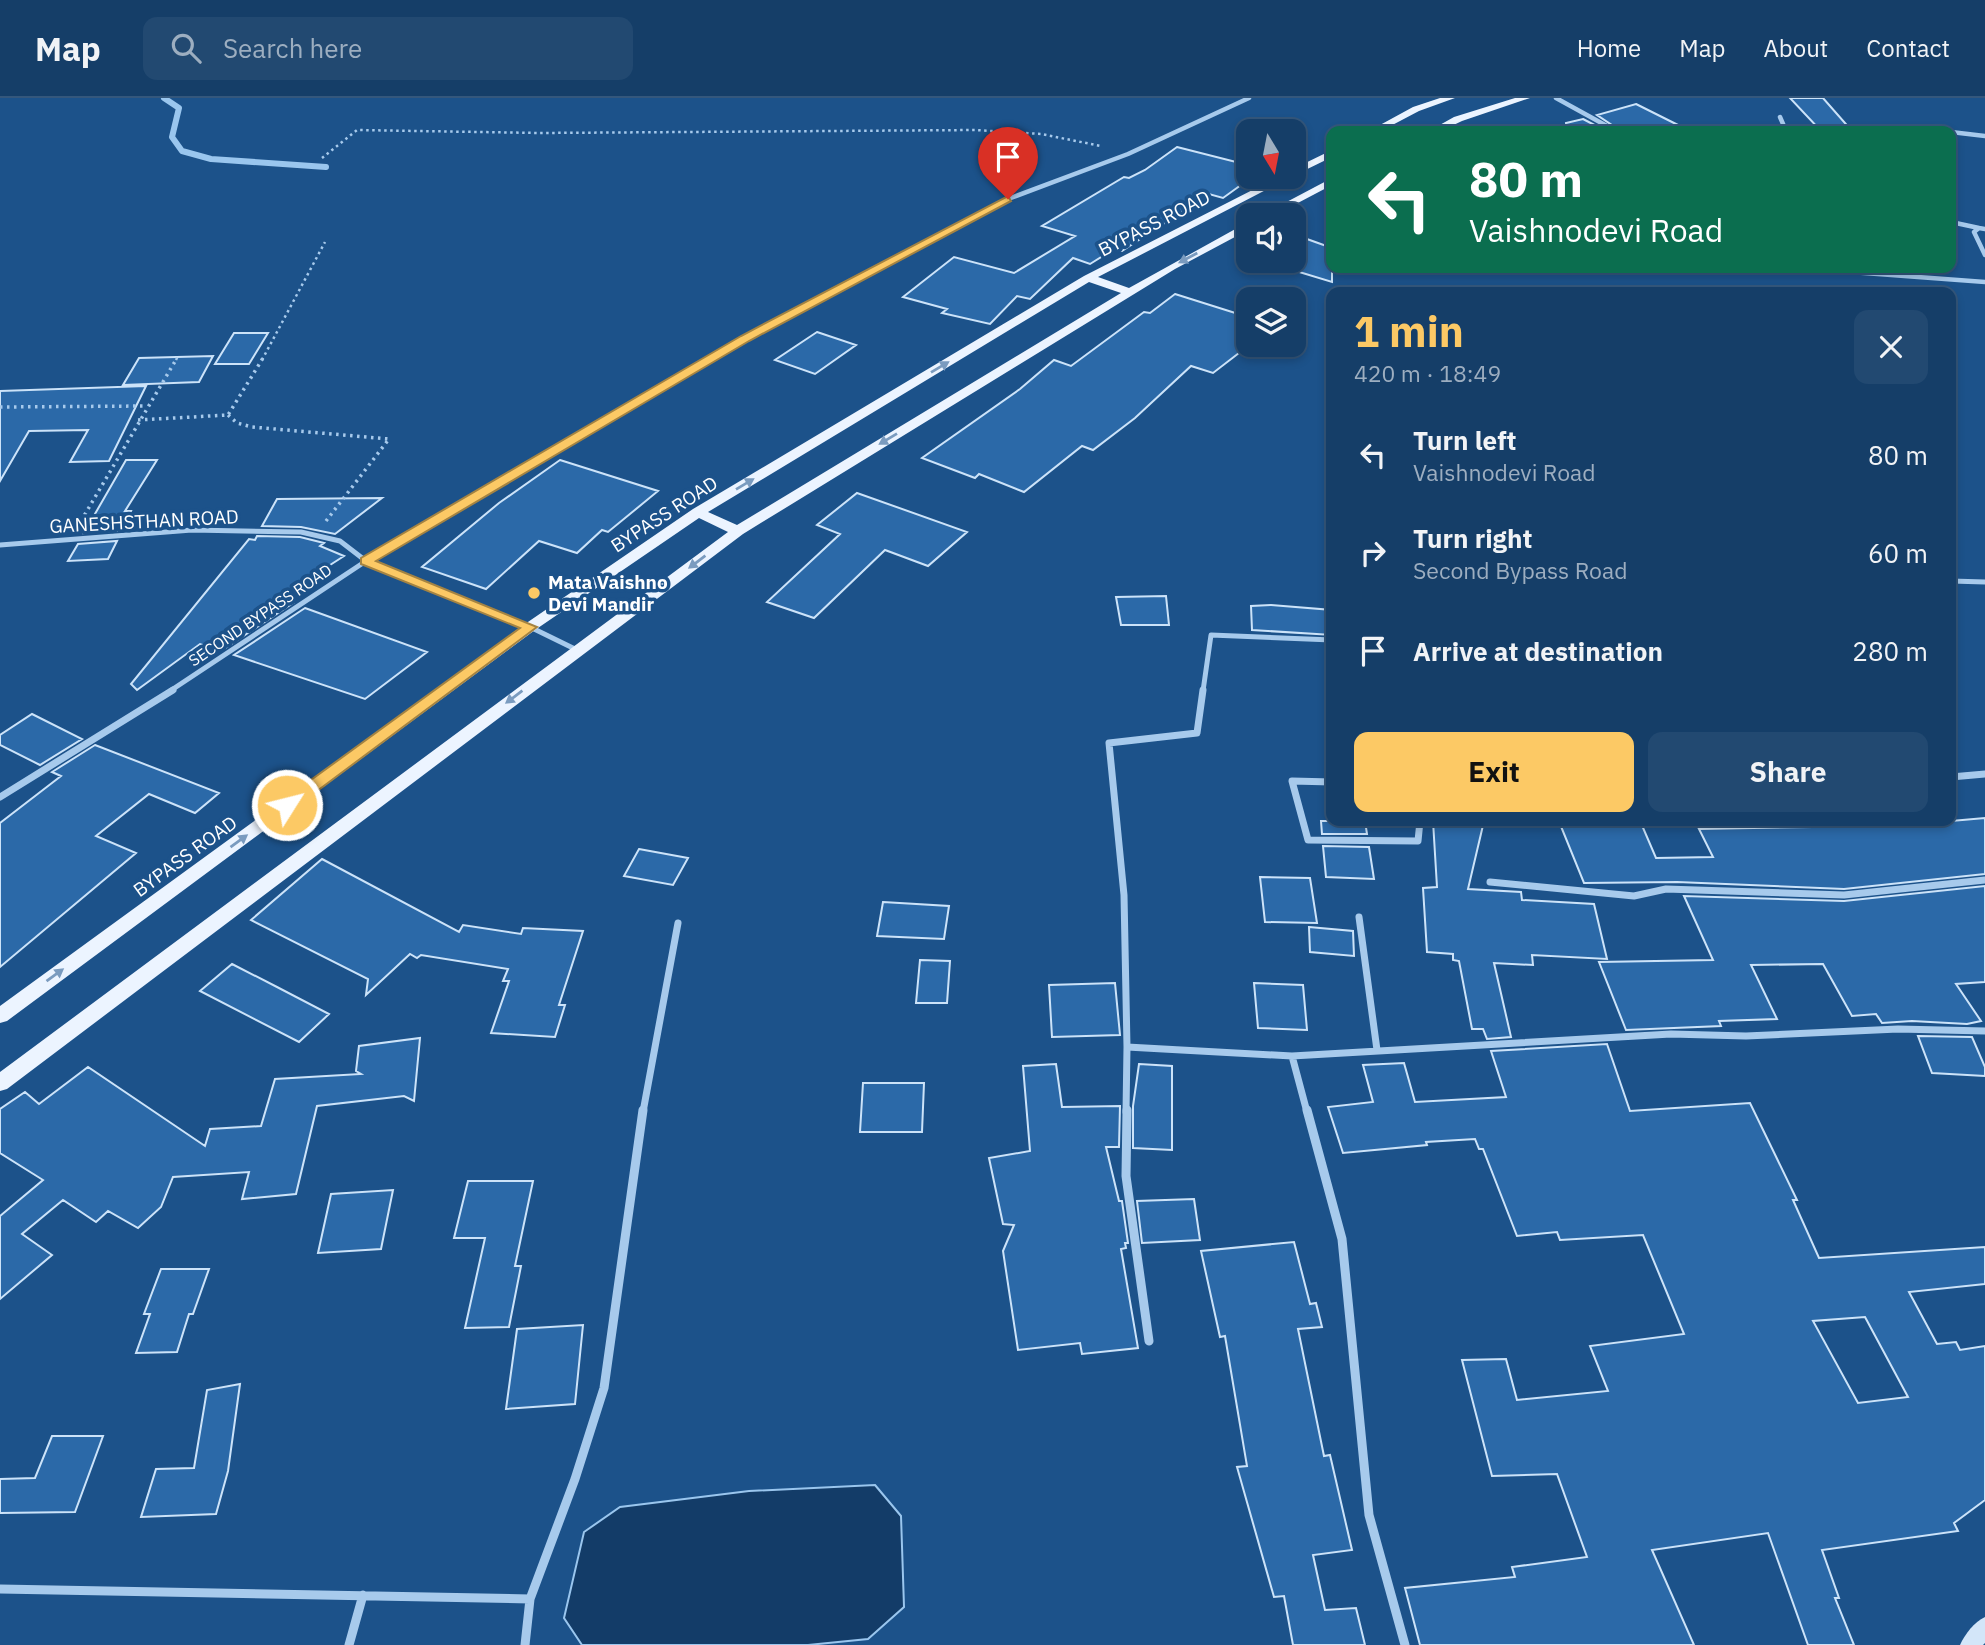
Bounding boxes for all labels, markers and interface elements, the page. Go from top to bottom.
search box [143,17,633,80]
text: Map [35,27,101,70]
icon: search [167,29,205,67]
text: Search here [223,31,362,65]
text: Home [1577,32,1641,64]
text: Map [1679,32,1725,64]
text: About [1763,32,1828,64]
text: Contact [1866,32,1950,64]
north arrow [1236,119,1306,189]
map controls [1236,119,1306,357]
pin [978,127,1038,199]
icon: arrive [989,138,1027,176]
text: 80 m [1469,147,1583,210]
icon: left [1354,154,1445,245]
street label: BYPASS ROAD [1094,185,1214,261]
button: sound [1236,203,1306,273]
text: Vaishnodevi Road [1469,209,1723,251]
one-way arrow [1177,251,1197,263]
button: layers [1236,287,1306,357]
text: 1 min [1354,304,1464,359]
button: close [1854,310,1928,384]
text: 420 m · 18:49 [1354,358,1501,388]
one-way arrow [930,361,949,373]
text: Turn left [1413,423,1516,457]
one-way arrow [879,433,898,446]
icon: left [1354,436,1392,474]
text: 80 m [1868,438,1928,472]
text: Vaishnodevi Road [1413,457,1596,487]
street label: BYPASS ROAD [606,471,722,557]
one-way arrow [735,478,754,490]
street label: GANESHSTHAN ROAD [49,504,239,538]
text: Turn right [1413,521,1532,555]
icon: right [1354,534,1392,572]
text: 60 m [1868,536,1928,570]
one-way arrow [688,554,706,568]
text: Second Bypass Road [1413,555,1628,585]
street label: SECOND BYPASS ROAD [185,560,335,670]
place label: Mata Vaishno Devi Mandir [548,570,668,616]
marker: Mata Vaishno Devi Mandir [526,585,542,601]
icon: arrive [1354,632,1392,670]
text: Arrive at destination [1413,634,1663,668]
text: 280 m [1852,634,1928,668]
one-way arrow [505,690,523,704]
button: Exit [1354,732,1634,812]
button: Share [1648,732,1928,812]
position arrow [250,768,324,842]
street label: BYPASS ROAD [128,810,242,902]
one-way arrow [230,834,248,848]
one-way arrow [46,968,64,982]

